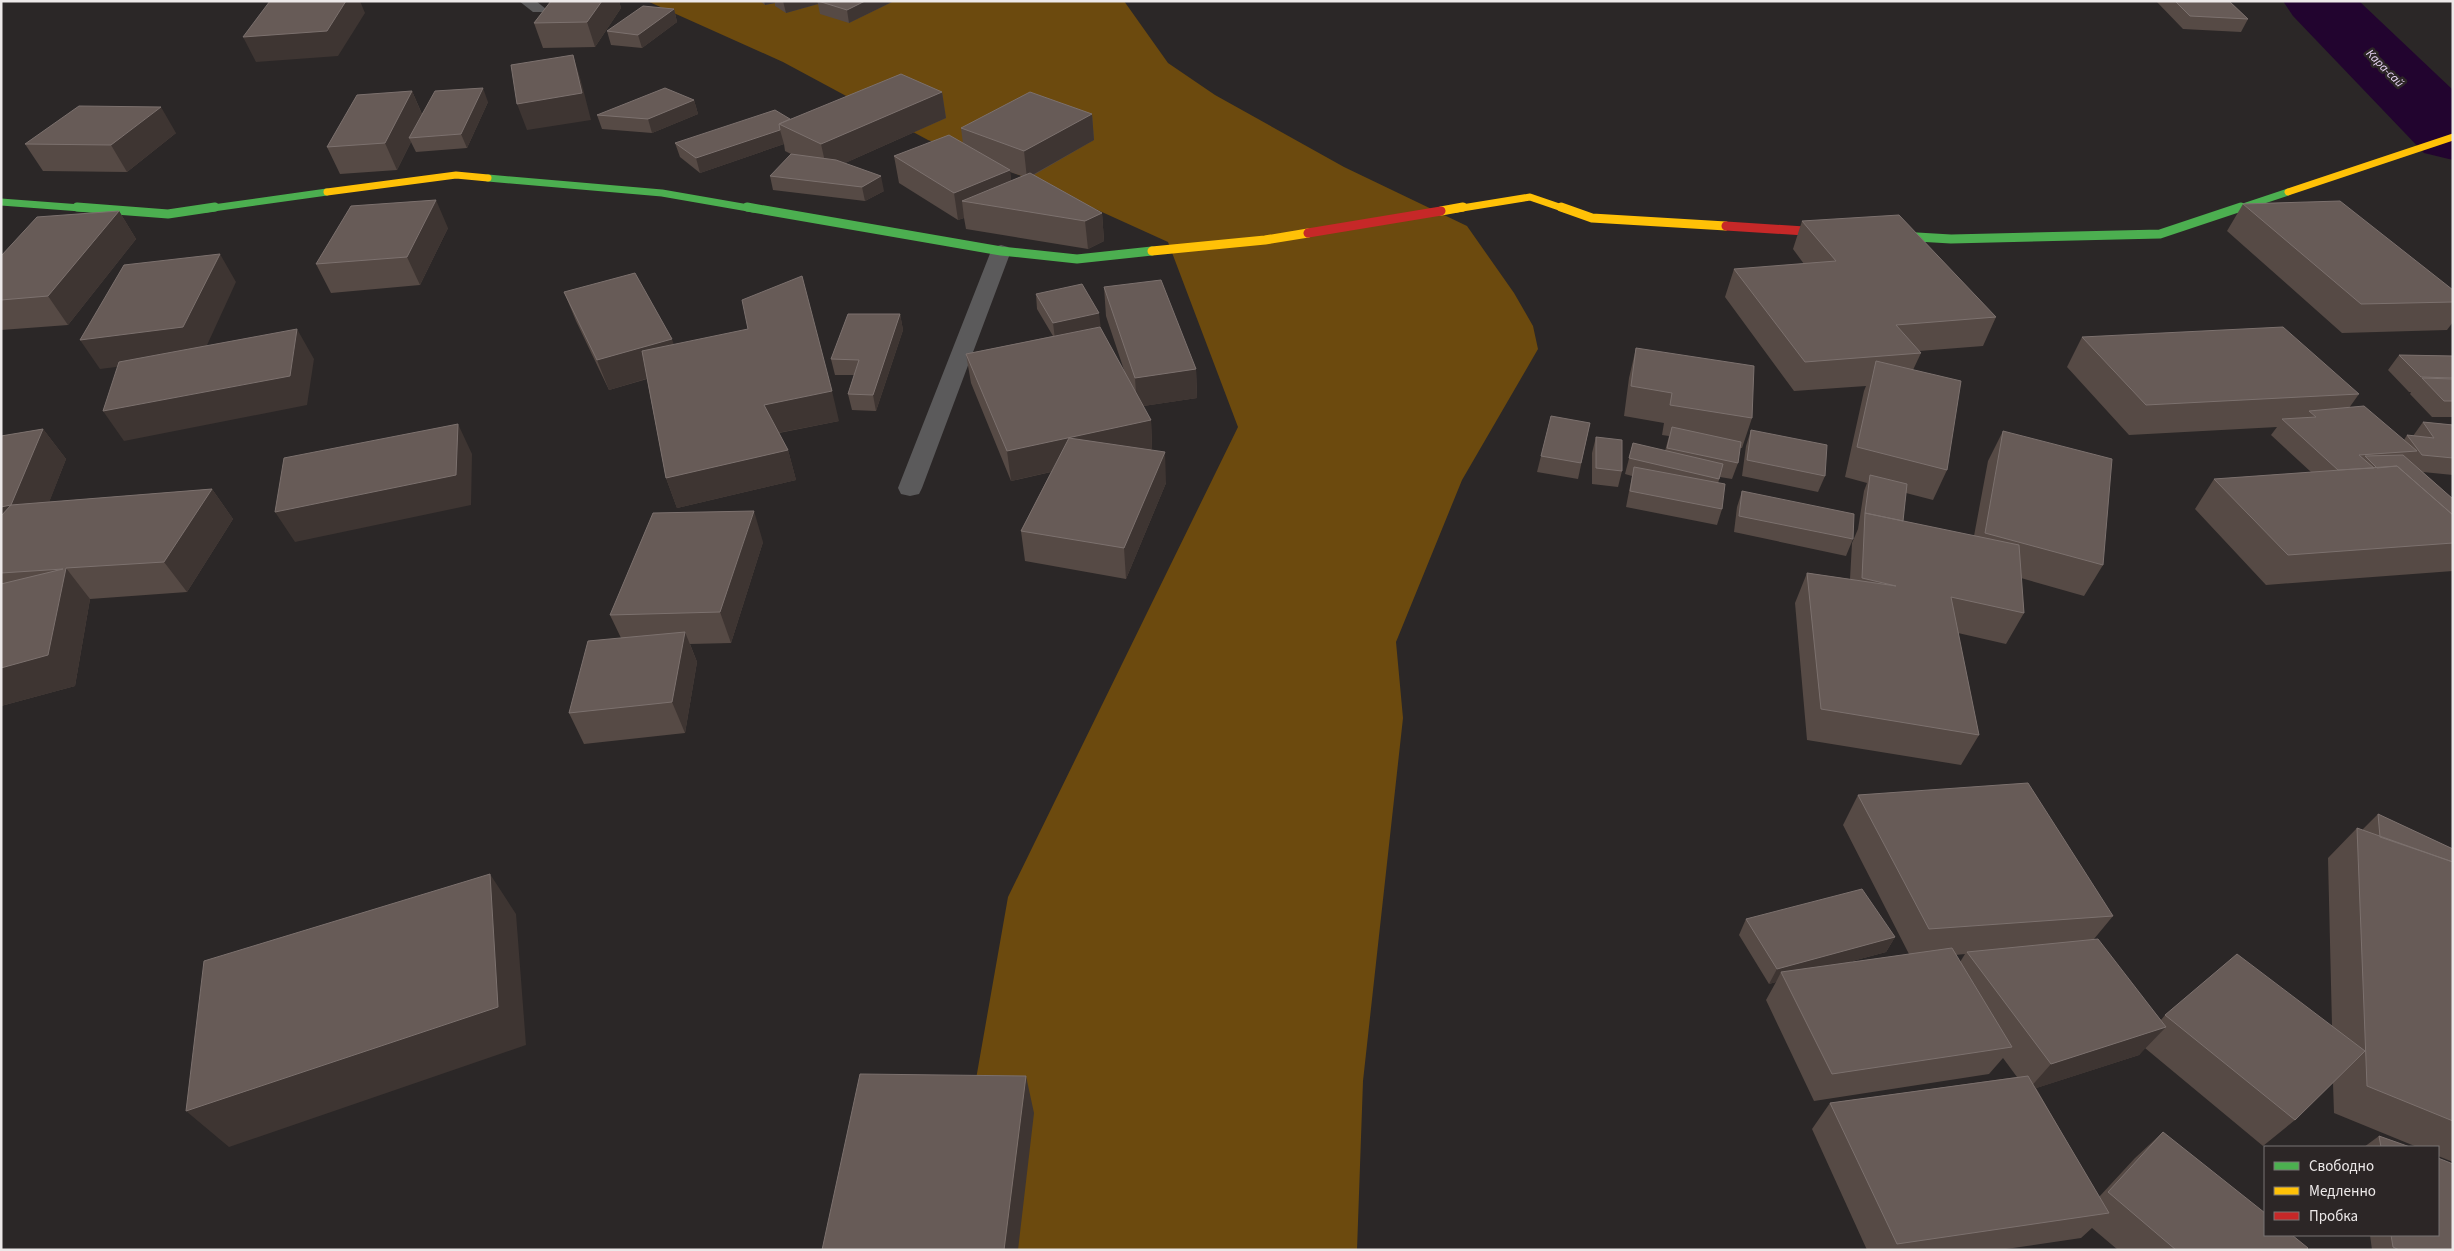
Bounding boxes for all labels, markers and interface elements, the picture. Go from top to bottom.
water label: Кара-сай [2362,46,2407,91]
legend [2264,1146,2439,1236]
text: Свободно [2309,1156,2374,1177]
text: Медленно [2309,1181,2376,1202]
text: Пробка [2309,1206,2358,1227]

